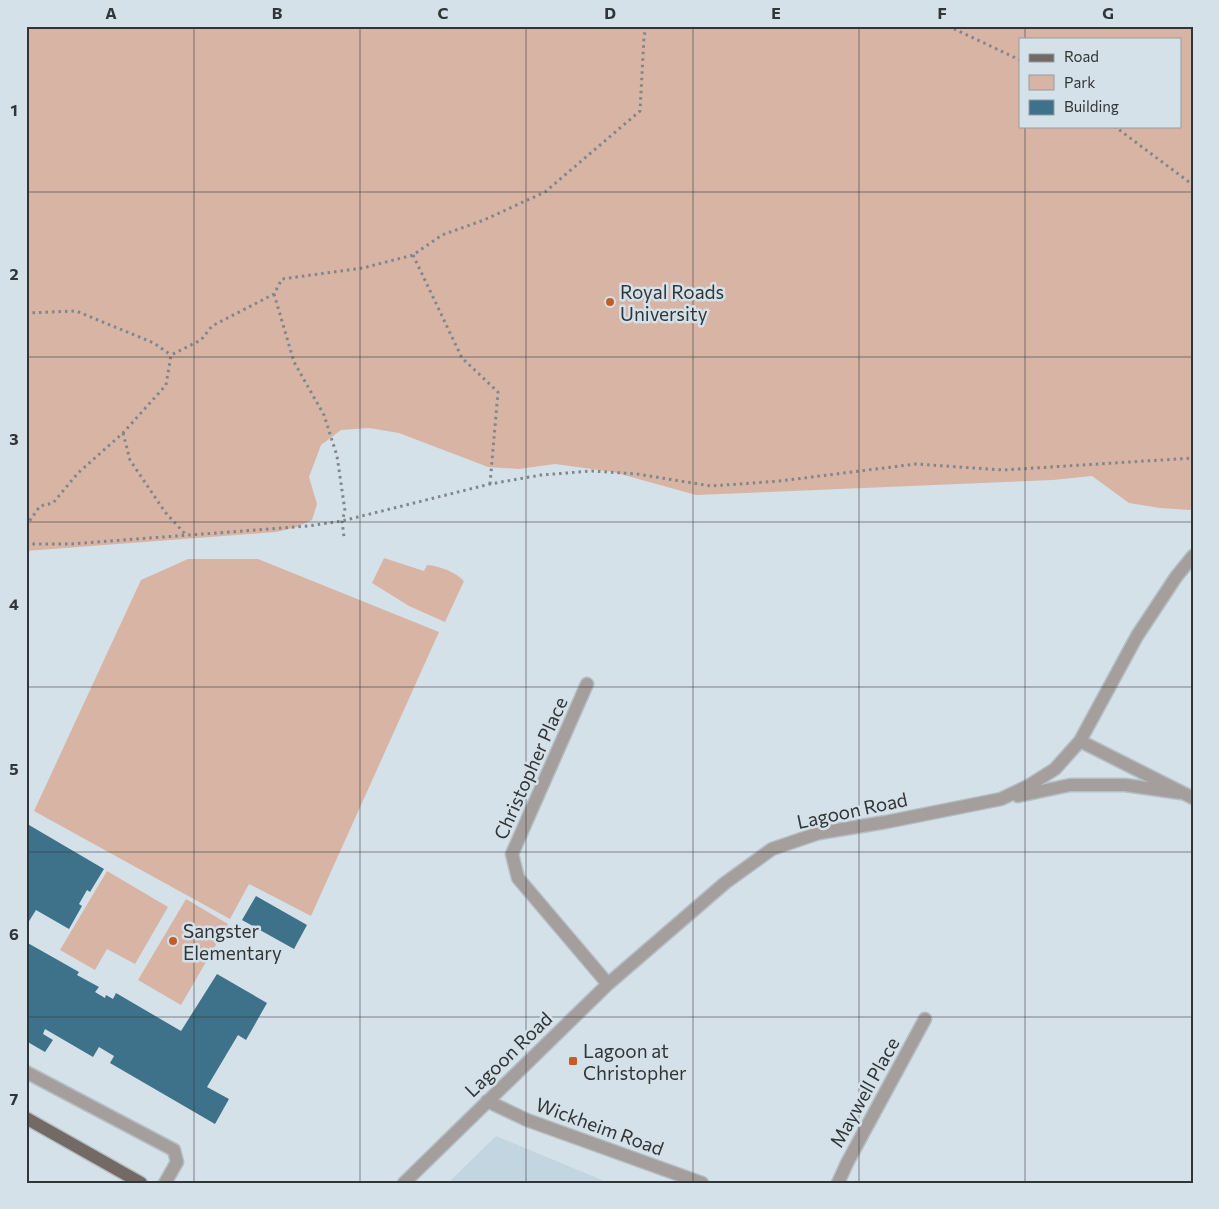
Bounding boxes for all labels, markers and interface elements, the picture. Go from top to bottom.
text: A [105,3,117,22]
text: B [272,3,283,22]
text: C [438,3,449,22]
text: D [604,3,616,22]
text: E [771,3,781,22]
text: F [937,3,947,22]
text: G [1102,3,1114,22]
legend [1019,38,1182,128]
text: Road [1064,47,1099,65]
text: Park [1064,73,1095,91]
text: Building [1064,97,1119,115]
text: 1 [10,100,18,119]
text: 2 [9,264,19,283]
place label: Royal Roads University [620,280,724,325]
marker: Royal Roads University [604,296,616,308]
text: 3 [9,429,19,448]
text: 4 [9,594,19,613]
street label: Christopher Place [488,693,572,843]
text: 5 [9,759,19,778]
street label: Lagoon Road [795,787,909,833]
place label: Sangster Elementary [183,919,282,964]
text: 6 [9,924,19,943]
marker: Sangster Elementary [167,935,179,947]
street label: Lagoon Road [460,1007,556,1101]
street label: Maywell Place [824,1033,904,1151]
place label: Lagoon at Christopher [583,1039,687,1084]
marker: Lagoon at Christopher [567,1055,579,1067]
text: 7 [10,1089,19,1108]
street label: Wickheim Road [533,1092,667,1160]

